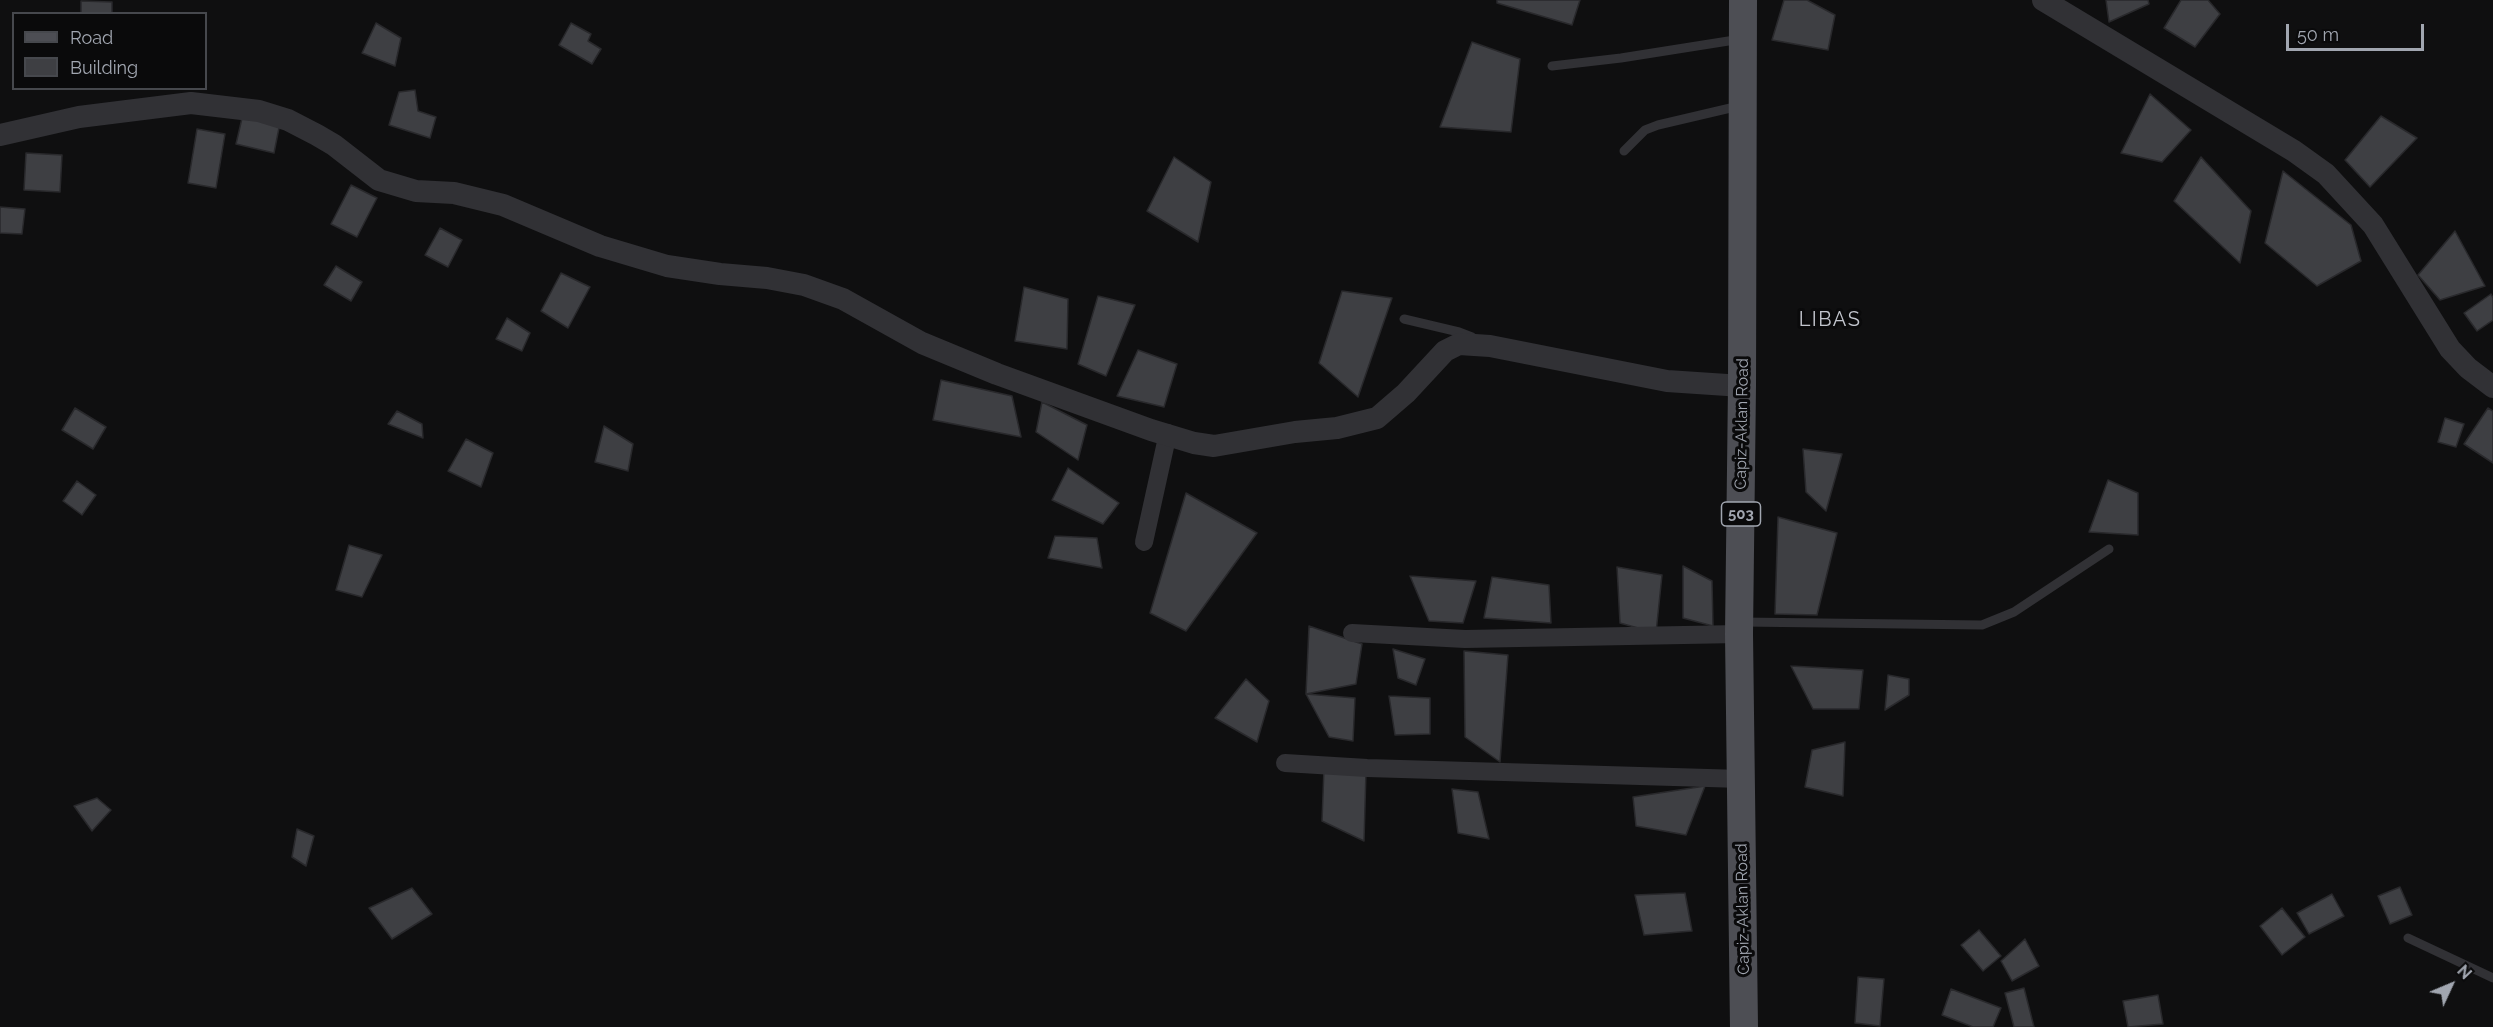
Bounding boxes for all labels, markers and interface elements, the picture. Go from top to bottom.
legend [12,12,207,90]
scale bar [2289,12,2427,50]
text: 50 m [2297,24,2339,45]
text: Road [70,27,113,48]
text: Building [70,57,138,78]
district label: LIBAS [1799,308,1861,332]
street label: Capiz-Aklan Road [1731,358,1753,490]
road number: 503 [1722,502,1760,526]
street label: Capiz-Aklan Road [1732,843,1754,975]
north arrow [2421,955,2481,1015]
text: N [2453,961,2475,983]

